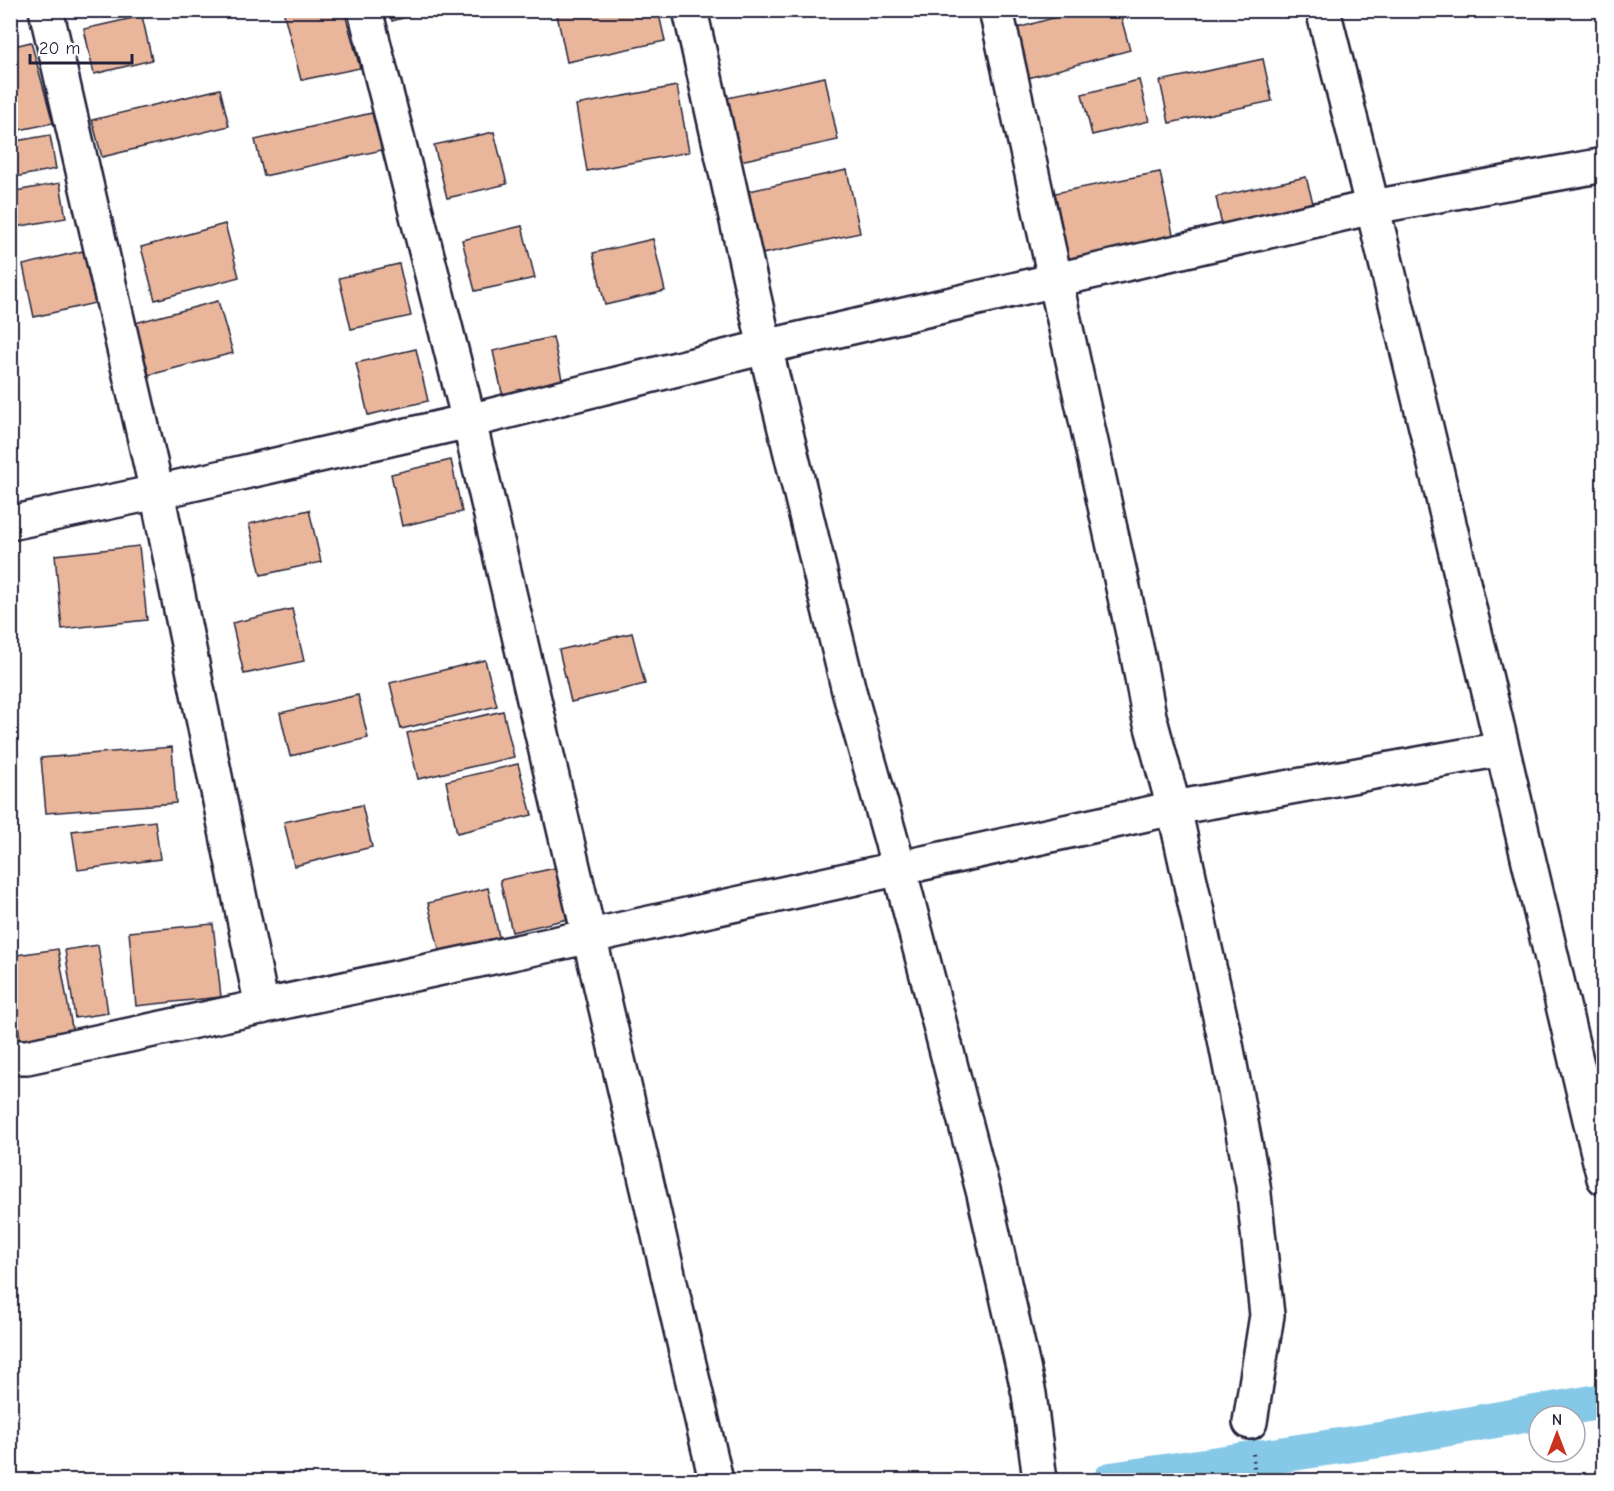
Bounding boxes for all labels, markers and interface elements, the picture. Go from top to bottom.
scale bar [30,27,132,65]
text: 20 m [39,38,80,59]
north arrow [1527,1404,1587,1464]
text: N [1552,1411,1562,1429]

